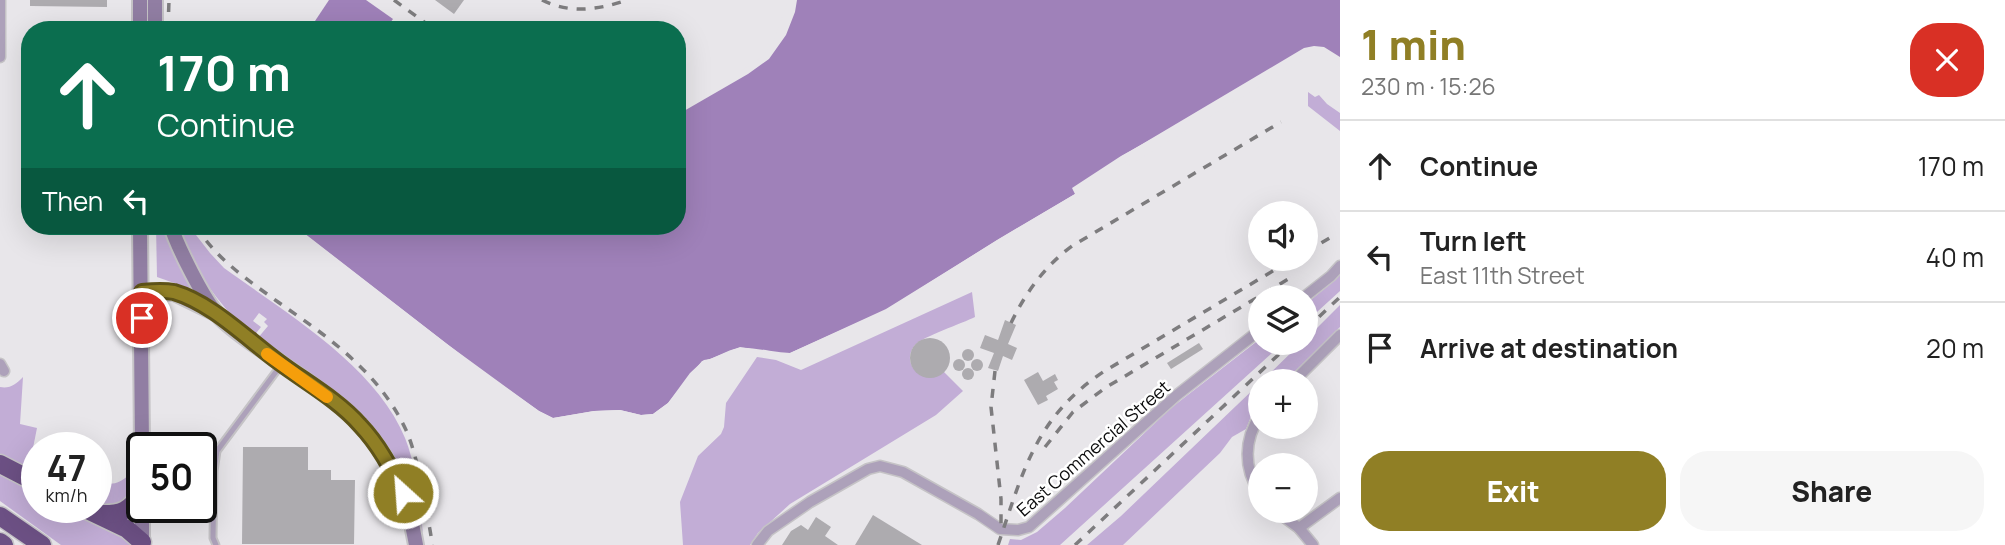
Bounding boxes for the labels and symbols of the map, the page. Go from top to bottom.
pin [112,288,172,348]
street label: East Commercial Street [1011,375,1175,521]
speed limit sign: 50 [126,432,217,523]
position arrow [366,456,440,530]

